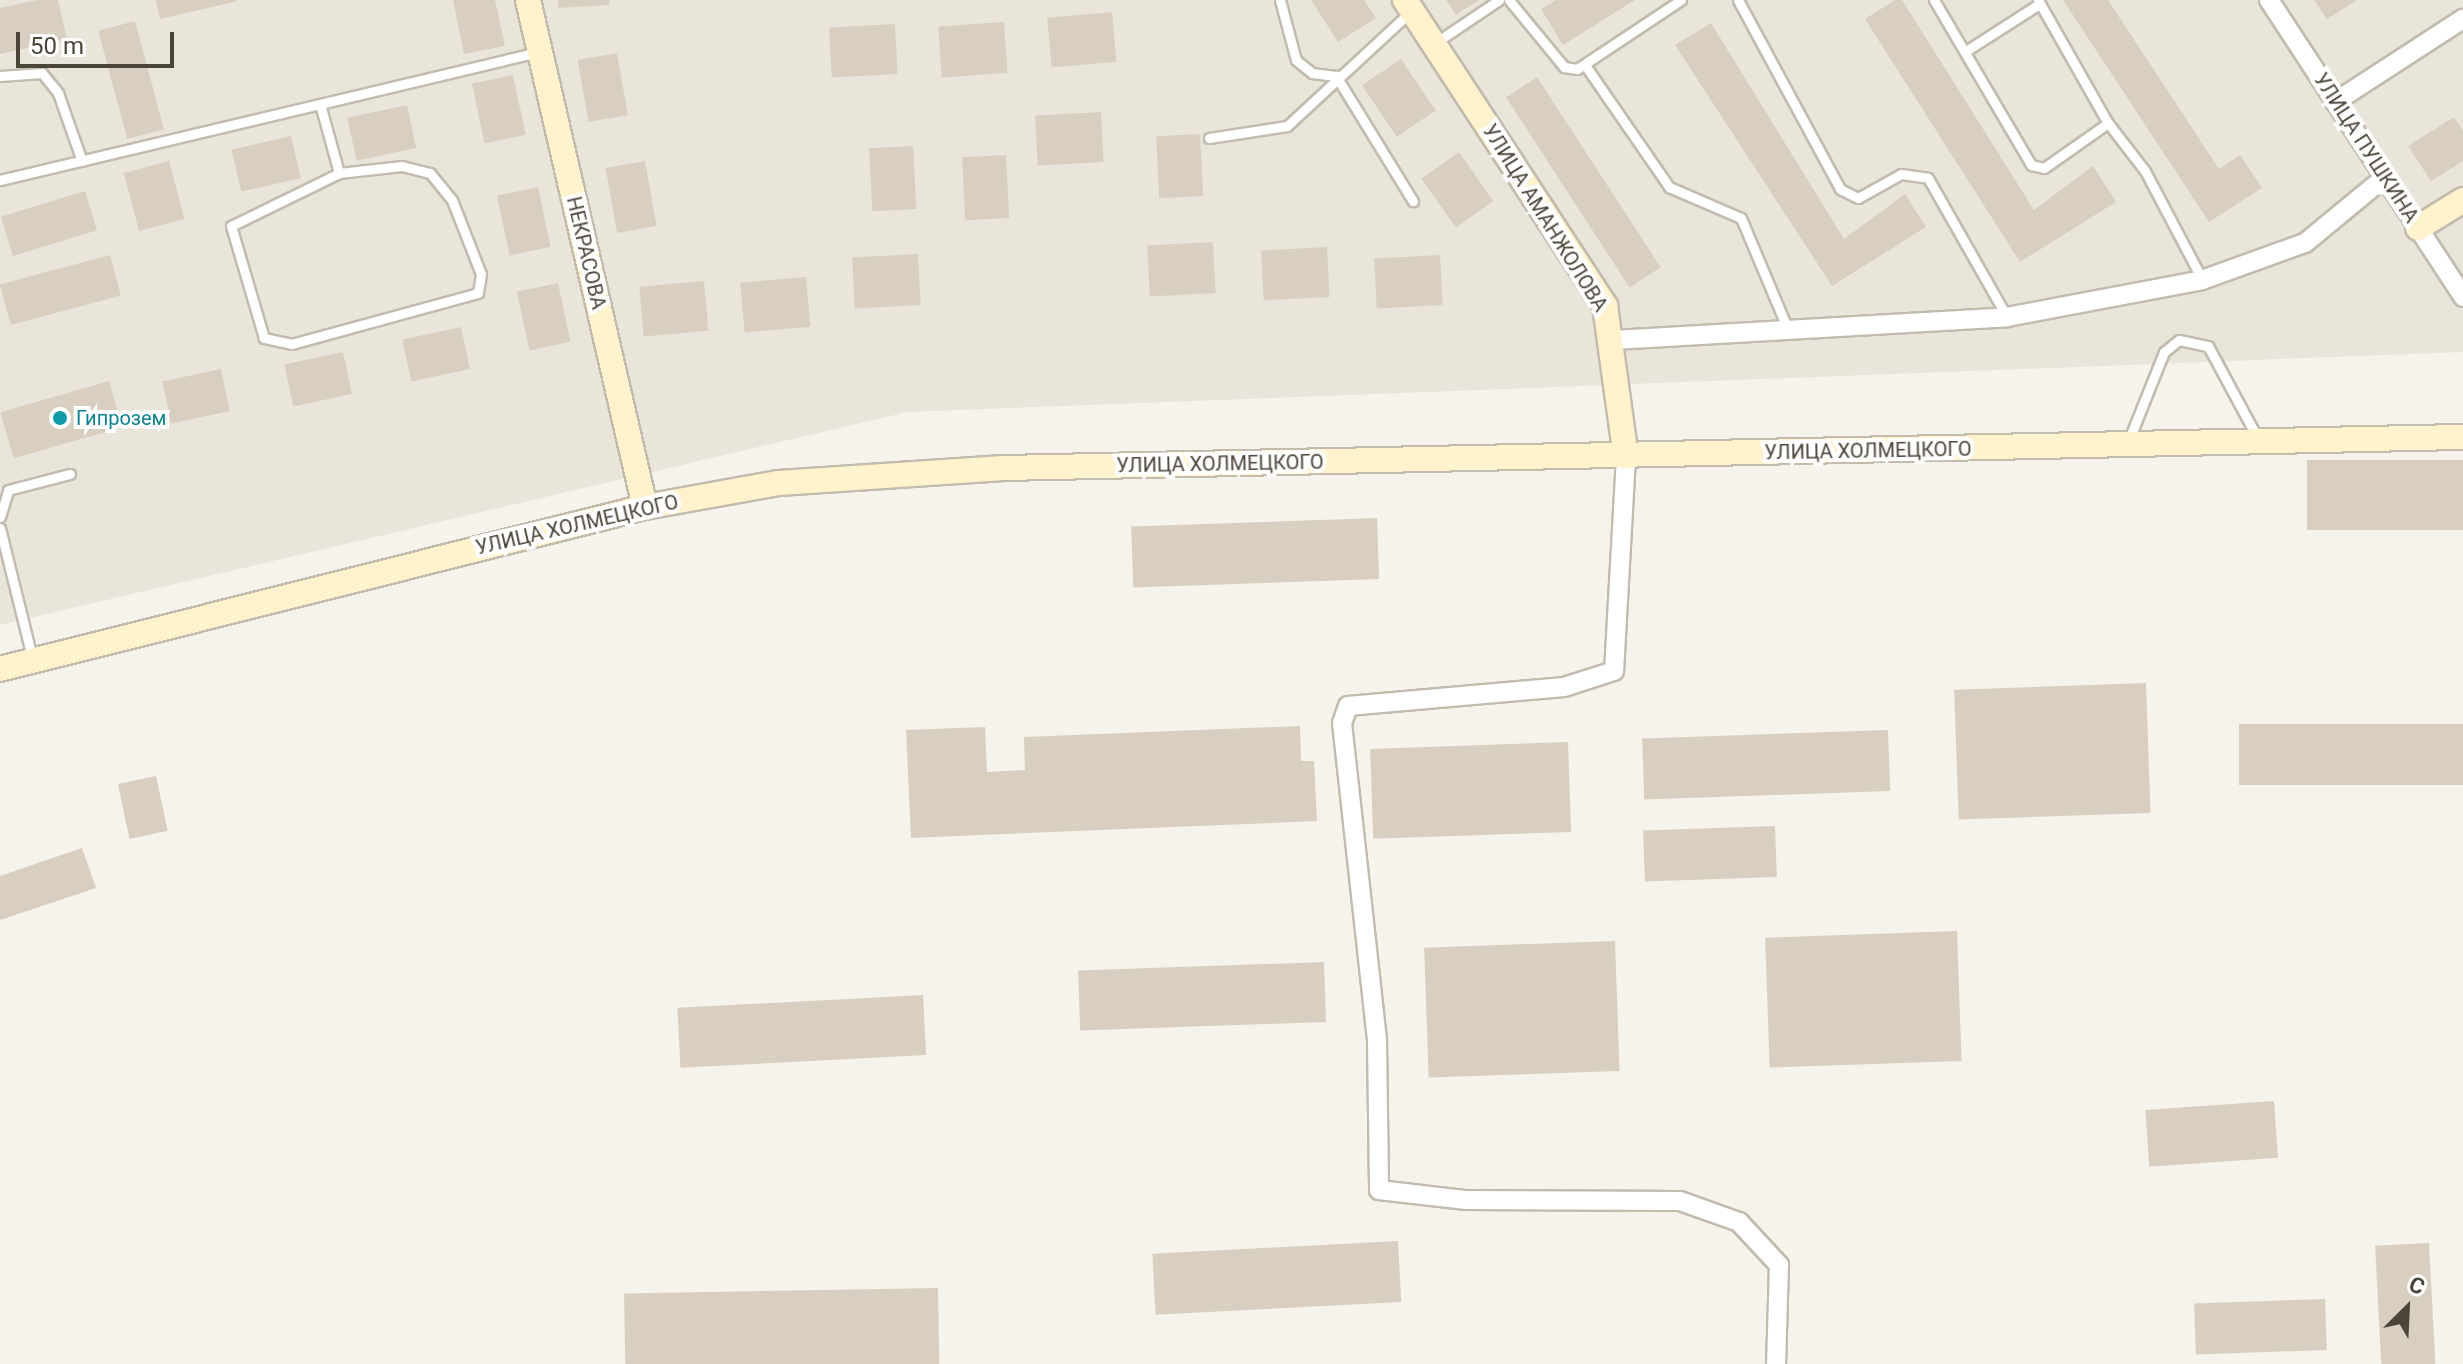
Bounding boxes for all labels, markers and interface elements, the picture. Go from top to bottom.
scale bar [20,16,178,66]
text: 50 m [30,32,84,60]
street label: УЛИЦА ПУШКИНА [2309,69,2423,227]
street label: УЛИЦА АМАНЖОЛОВА [1478,120,1612,316]
street label: НЕКРАСОВА [561,194,611,312]
place label: Гипрозем [76,406,166,430]
marker: Гипрозем [51,409,69,427]
street label: УЛИЦА ХОЛМЕЦКОГО [1764,437,1972,465]
street label: УЛИЦА ХОЛМЕЦКОГО [1116,450,1324,478]
street label: УЛИЦА ХОЛМЕЦКОГО [473,490,681,560]
north arrow [2367,1268,2447,1348]
text: С [2405,1271,2429,1300]

